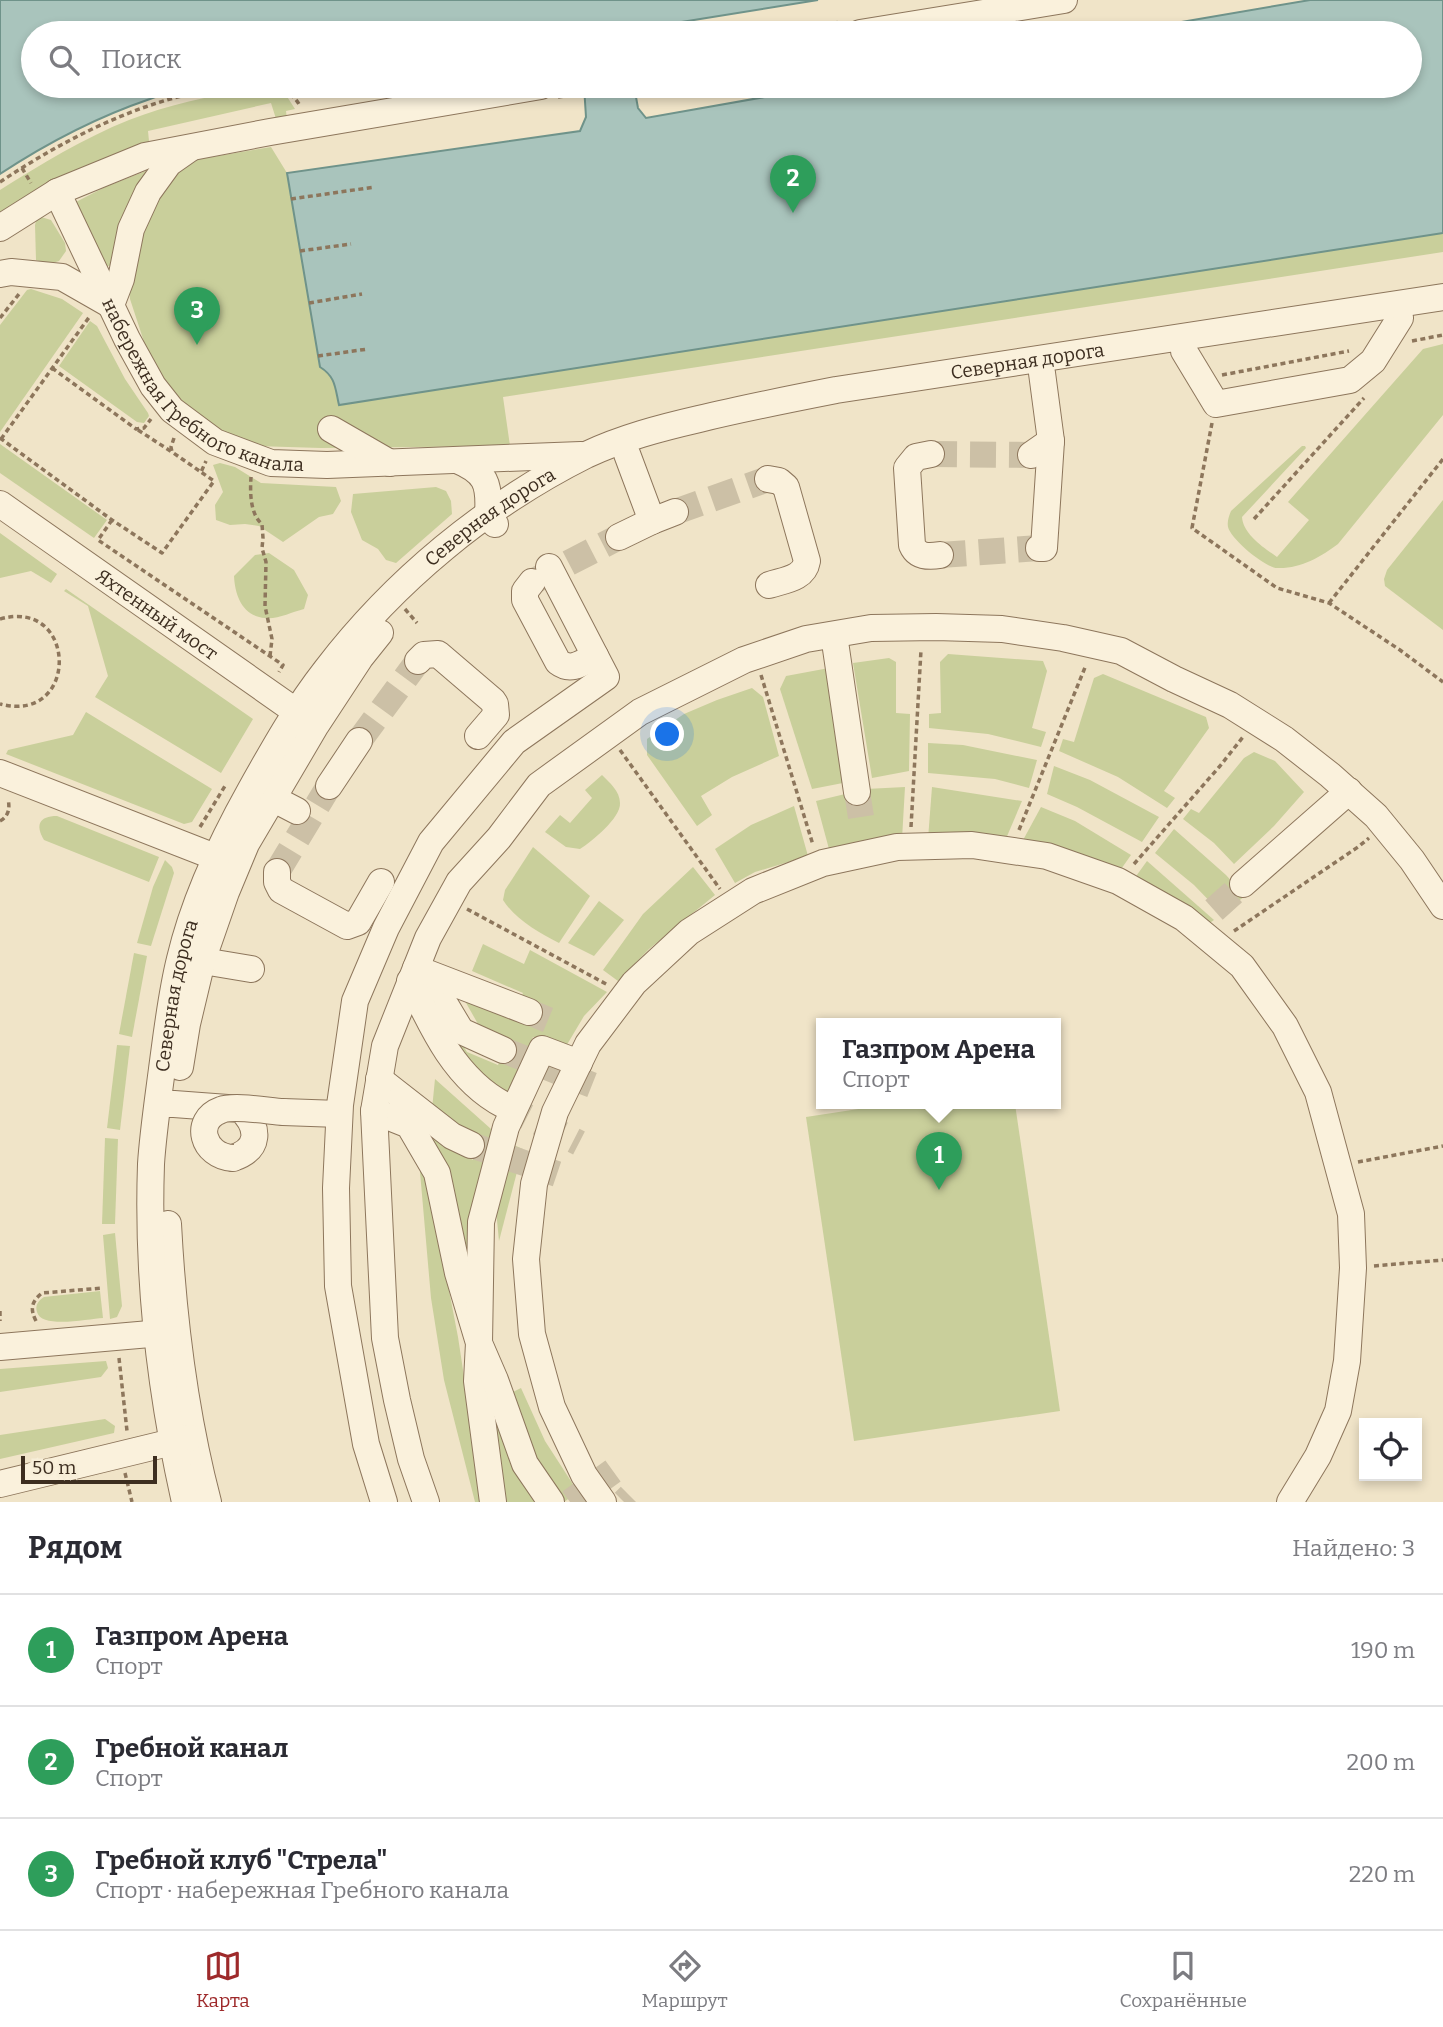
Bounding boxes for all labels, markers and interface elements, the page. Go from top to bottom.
search box [21,21,1422,98]
icon: search [45,41,83,79]
text: Поиск [101,44,181,75]
pin: 2 [770,155,816,213]
pin: 3 [174,287,220,345]
street label: набережная Гребного канала [98,294,305,476]
street label: Северная дорога [949,337,1106,384]
street label: Северная дорога [420,462,560,571]
street label: Яхтенный мост [92,564,223,665]
your location [650,717,684,751]
street label: Северная дорога [150,916,202,1073]
popup [816,1018,1061,1109]
text: Газпром Арена [842,1034,1035,1065]
text: Спорт [842,1065,909,1093]
pin: 1 [916,1132,962,1190]
map controls [1359,1418,1422,1481]
button: locate [1359,1418,1422,1481]
scale bar [21,1453,158,1485]
text: 50 m [32,1456,76,1479]
text: Рядом [28,1530,122,1566]
text: Найдено: 3 [1292,1534,1415,1562]
text: Газпром Арена [95,1621,288,1652]
text: 1 [46,1636,56,1664]
text: 190 m [1351,1636,1415,1664]
text: Спорт [95,1652,163,1680]
text: Гребной канал [95,1733,288,1764]
text: 2 [45,1748,57,1776]
text: 200 m [1346,1748,1415,1776]
text: Спорт [95,1764,163,1792]
text: Гребной клуб "Стрела" [95,1845,388,1876]
text: 3 [44,1860,58,1888]
text: 220 m [1349,1860,1415,1888]
text: Спорт · набережная Гребного канала [95,1876,509,1904]
tab: Карта [196,1947,250,2012]
tab: Маршрут [641,1947,728,2012]
tab: Сохранённые [1119,1947,1247,2012]

